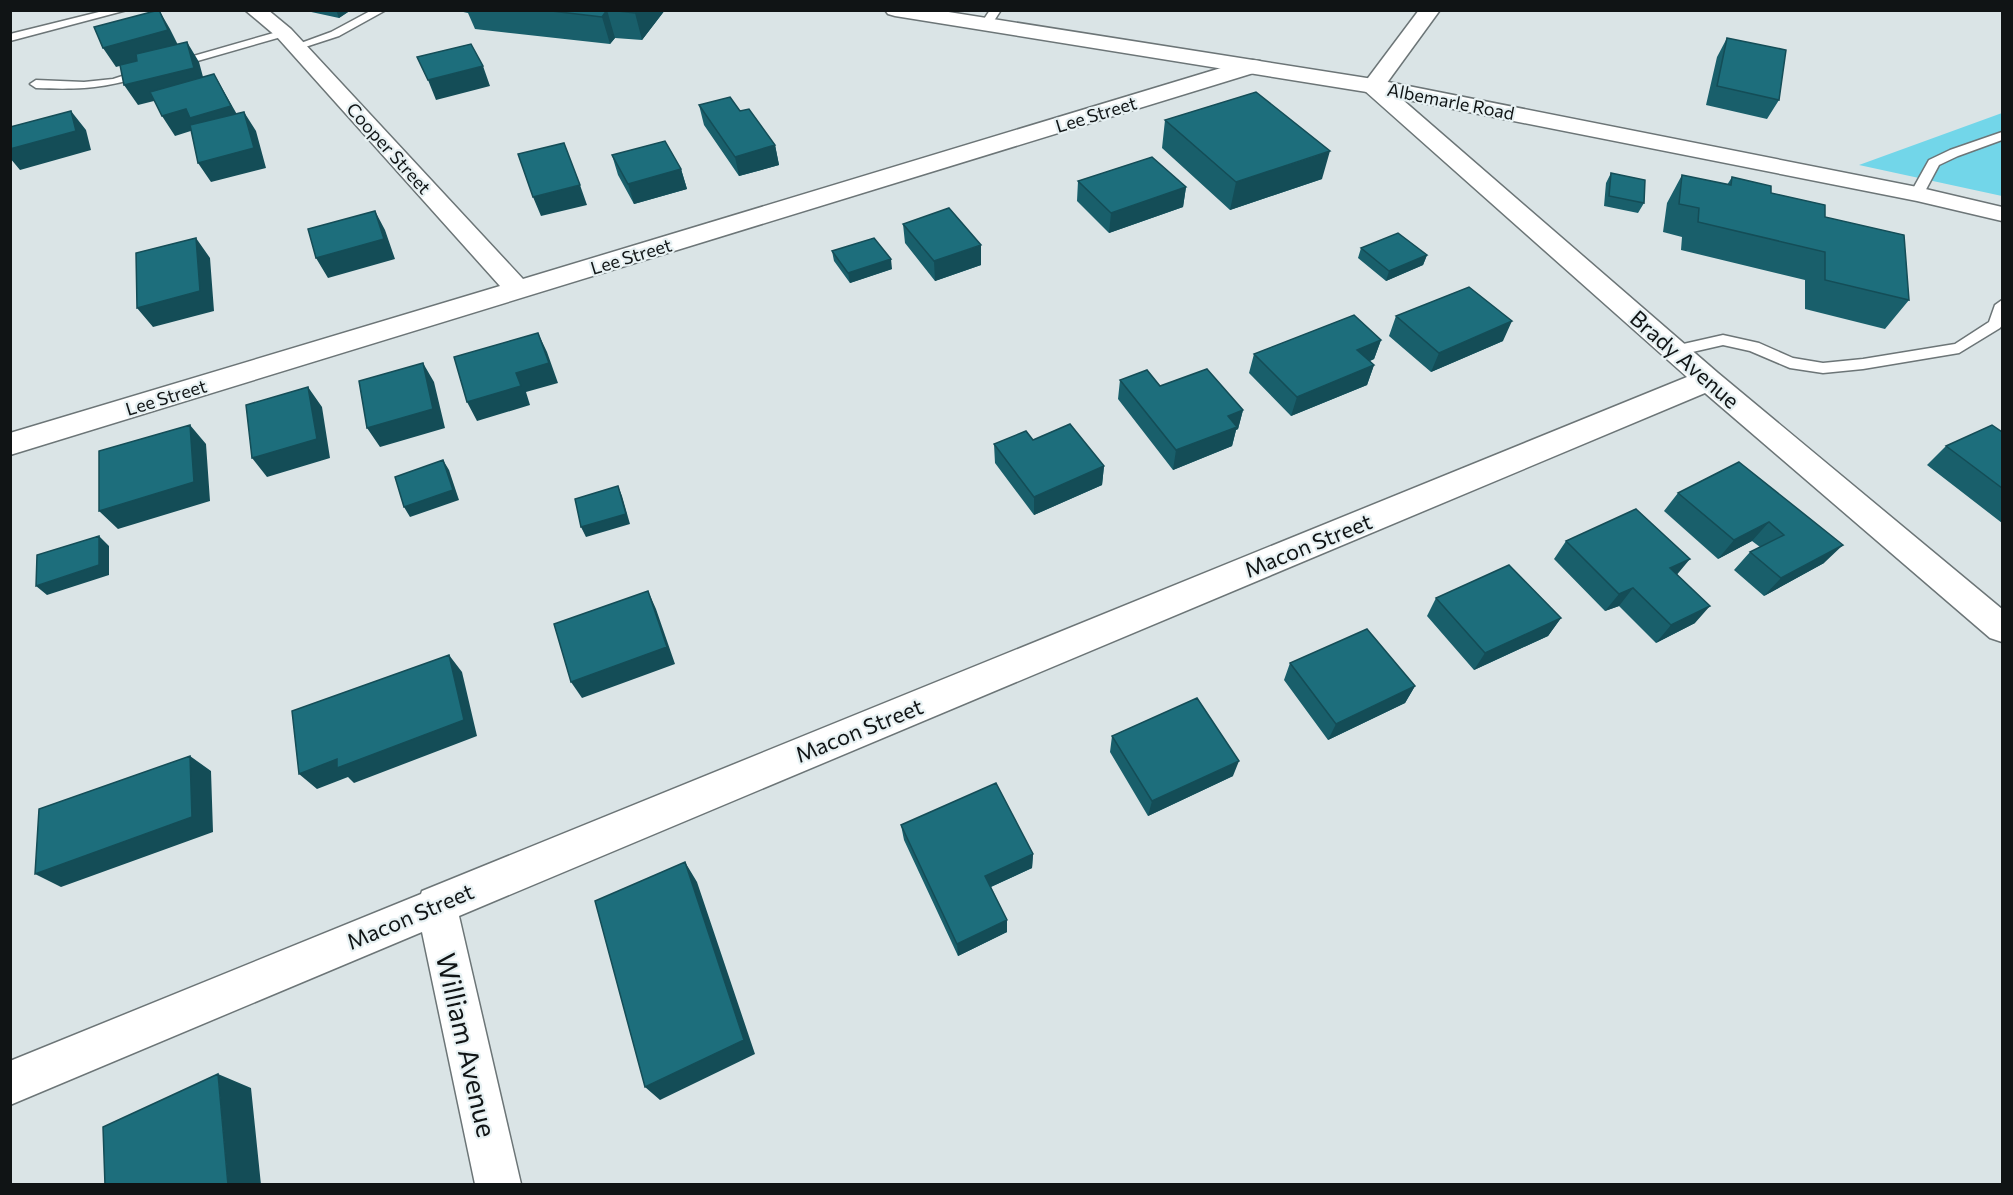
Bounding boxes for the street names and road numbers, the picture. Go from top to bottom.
street label: Albemarle Road [1386,78,1516,124]
street label: Lee Street [1053,91,1139,137]
street label: Cooper Street [342,98,436,198]
street label: Lee Street [588,233,674,279]
street label: Brady Avenue [1625,304,1745,414]
street label: Lee Street [123,374,209,420]
street label: Macon Street [1240,507,1376,583]
street label: Macon Street [791,692,927,768]
street label: Macon Street [342,877,478,955]
street label: William Avenue [430,950,504,1140]

